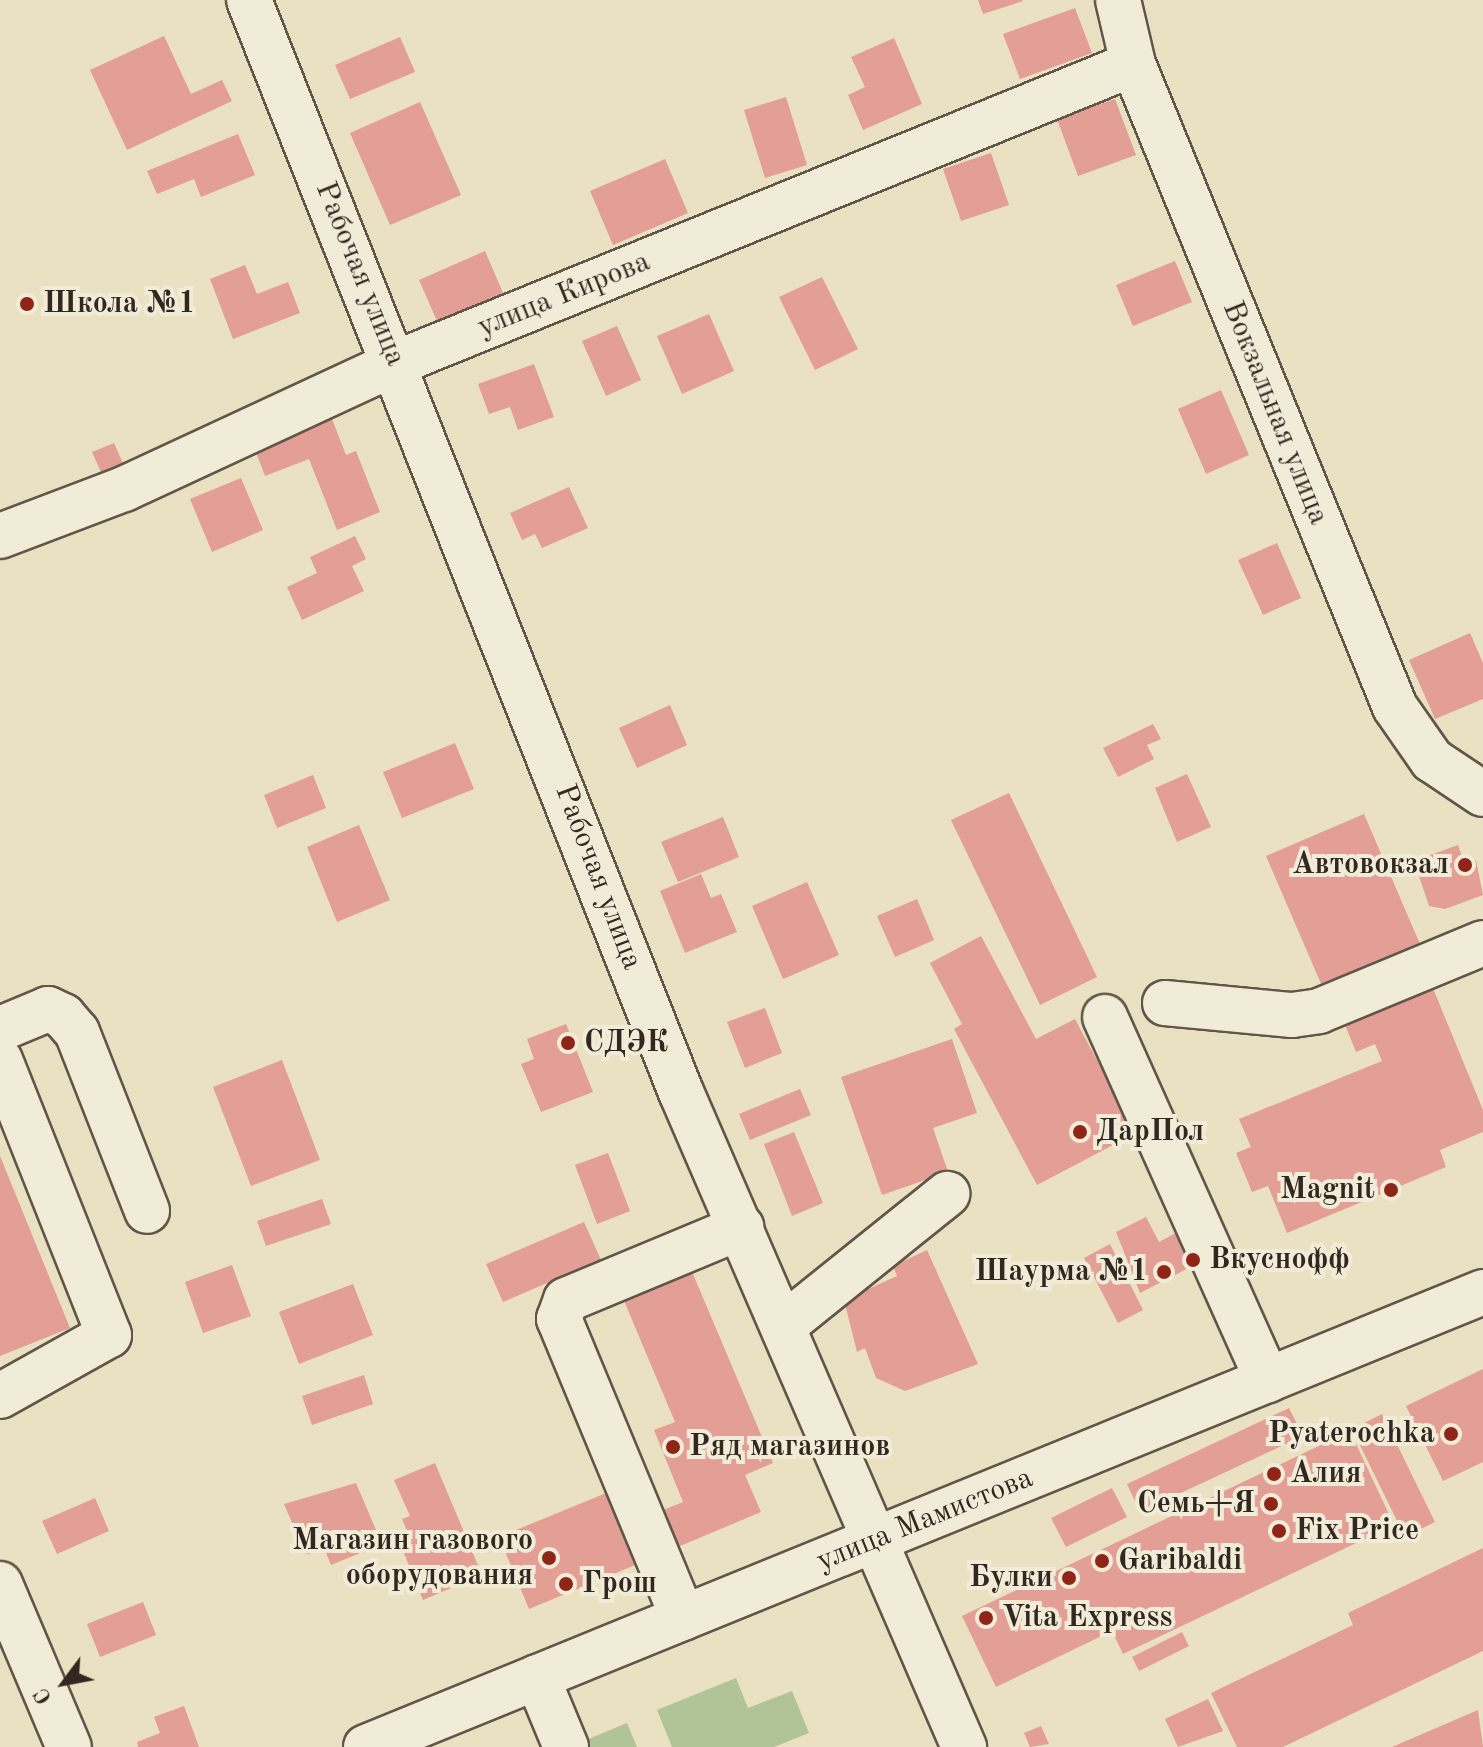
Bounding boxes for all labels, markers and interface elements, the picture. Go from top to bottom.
street label: Рабочая улица [307,177,413,371]
street label: улица Кирова [473,244,655,346]
place label: Школа №1 [43,286,196,322]
marker: Школа №1 [18,295,36,313]
street label: Вокзальная улица [1214,296,1336,530]
street label: Рабочая улица [546,779,650,975]
place label: Автовокзал [1292,847,1449,883]
marker: Автовокзал [1456,856,1474,874]
place label: СДЭК [584,1025,668,1061]
marker: СДЭК [559,1034,577,1052]
place label: ДарПол [1096,1114,1204,1150]
marker: ДарПол [1071,1123,1089,1141]
place label: Magnit [1280,1172,1375,1208]
marker: Magnit [1382,1181,1400,1199]
place label: Вкуснофф [1209,1242,1350,1278]
marker: Вкуснофф [1184,1251,1202,1269]
place label: Шаурма №1 [974,1254,1148,1290]
marker: Шаурма №1 [1155,1263,1173,1281]
place label: Pyaterochka [1268,1416,1435,1452]
marker: Pyaterochka [1442,1425,1460,1443]
place label: Ряд магазинов [689,1429,890,1465]
marker: Ряд магазинов [664,1438,682,1456]
place label: Алия [1290,1456,1361,1492]
street label: улица Мамистова [812,1460,1038,1580]
marker: Алия [1265,1465,1283,1483]
place label: Семь+Я [1137,1486,1255,1522]
marker: Семь+Я [1262,1495,1280,1513]
place label: Fix Price [1295,1513,1419,1549]
marker: Fix Price [1270,1522,1288,1540]
place label: Магазин газового оборудования [292,1523,533,1594]
place label: Garibaldi [1118,1543,1242,1579]
marker: Магазин газового оборудования [540,1549,558,1567]
marker: Garibaldi [1093,1552,1111,1570]
place label: Булки [969,1560,1053,1596]
place label: Грош [582,1566,657,1602]
marker: Булки [1060,1569,1078,1587]
marker: Грош [557,1575,575,1593]
place label: Vita Express [1002,1600,1172,1636]
marker: Vita Express [977,1609,995,1627]
north arrow [24,1643,104,1723]
text: С [30,1684,57,1708]

